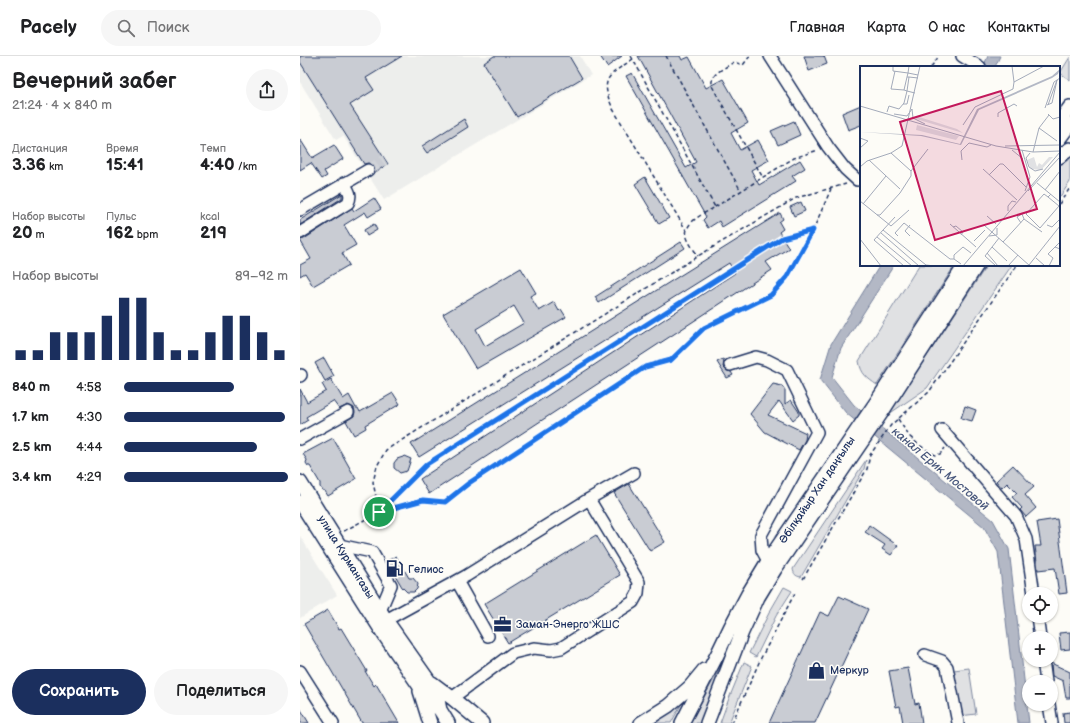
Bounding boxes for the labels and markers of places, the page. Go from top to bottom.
pin [362,495,396,529]
fuel station icon: Гелиос [385,559,405,579]
place label: Гелиос [408,563,444,576]
office icon: Заман-Энерго ЖШС [493,614,513,634]
place label: Заман-Энерго ЖШС [516,618,620,631]
shop icon: Меркур [807,660,827,680]
place label: Меркур [830,664,869,677]

